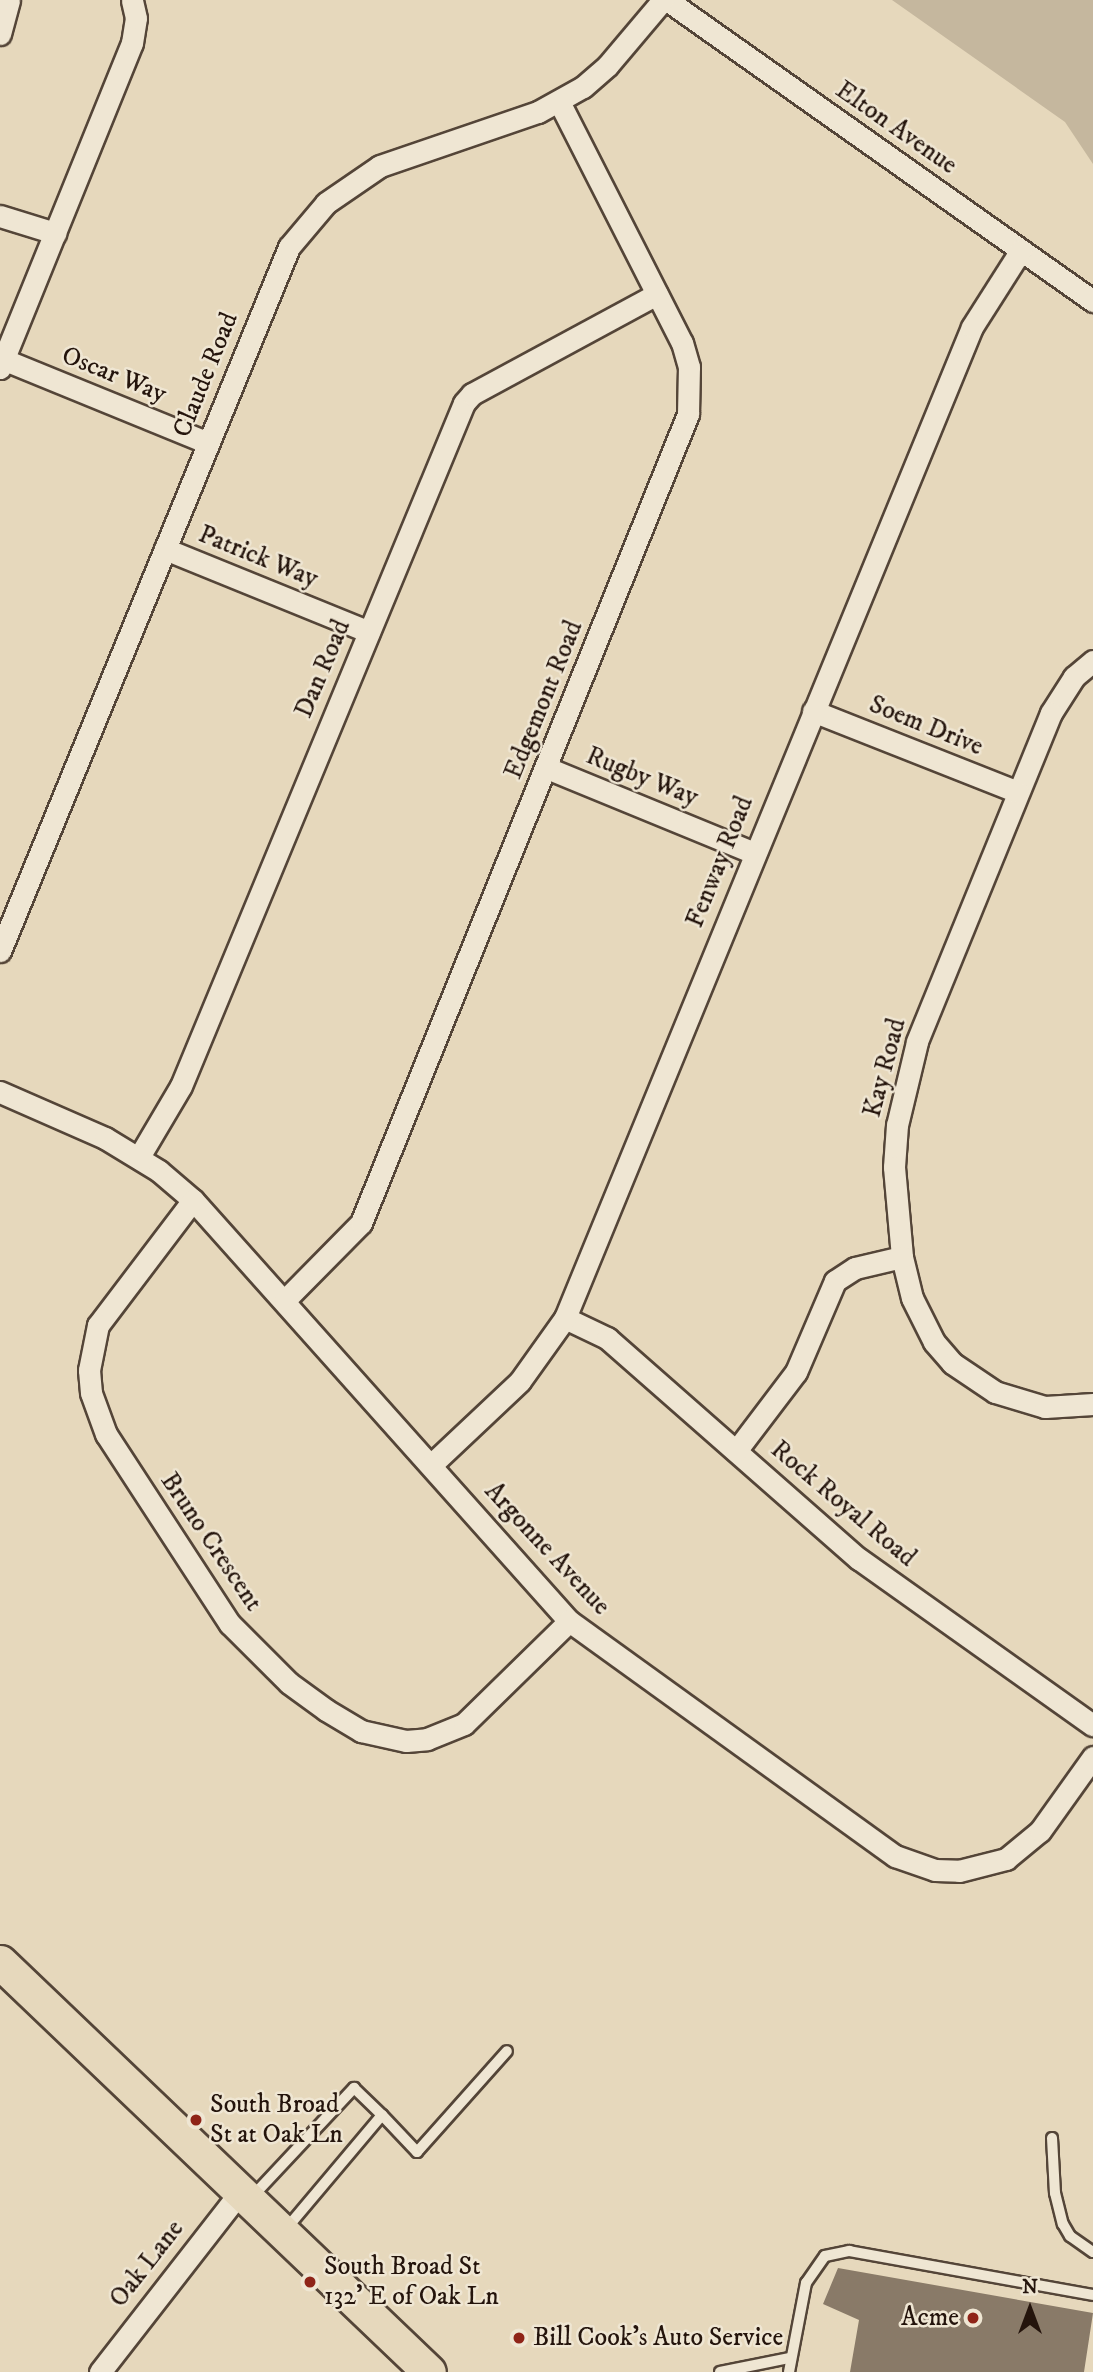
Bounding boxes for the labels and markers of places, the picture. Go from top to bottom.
place label: South Broad St at Oak Ln [210,2089,343,2150]
marker: South Broad St at Oak Ln [188,2112,204,2128]
place label: South Broad St 132' E of Oak Ln [324,2251,499,2312]
marker: South Broad St 132' E of Oak Ln [302,2274,318,2290]
place label: Acme [901,2302,959,2334]
marker: Acme [965,2310,981,2326]
place label: Bill Cook's Auto Service [533,2322,783,2354]
marker: Bill Cook's Auto Service [511,2330,527,2346]

